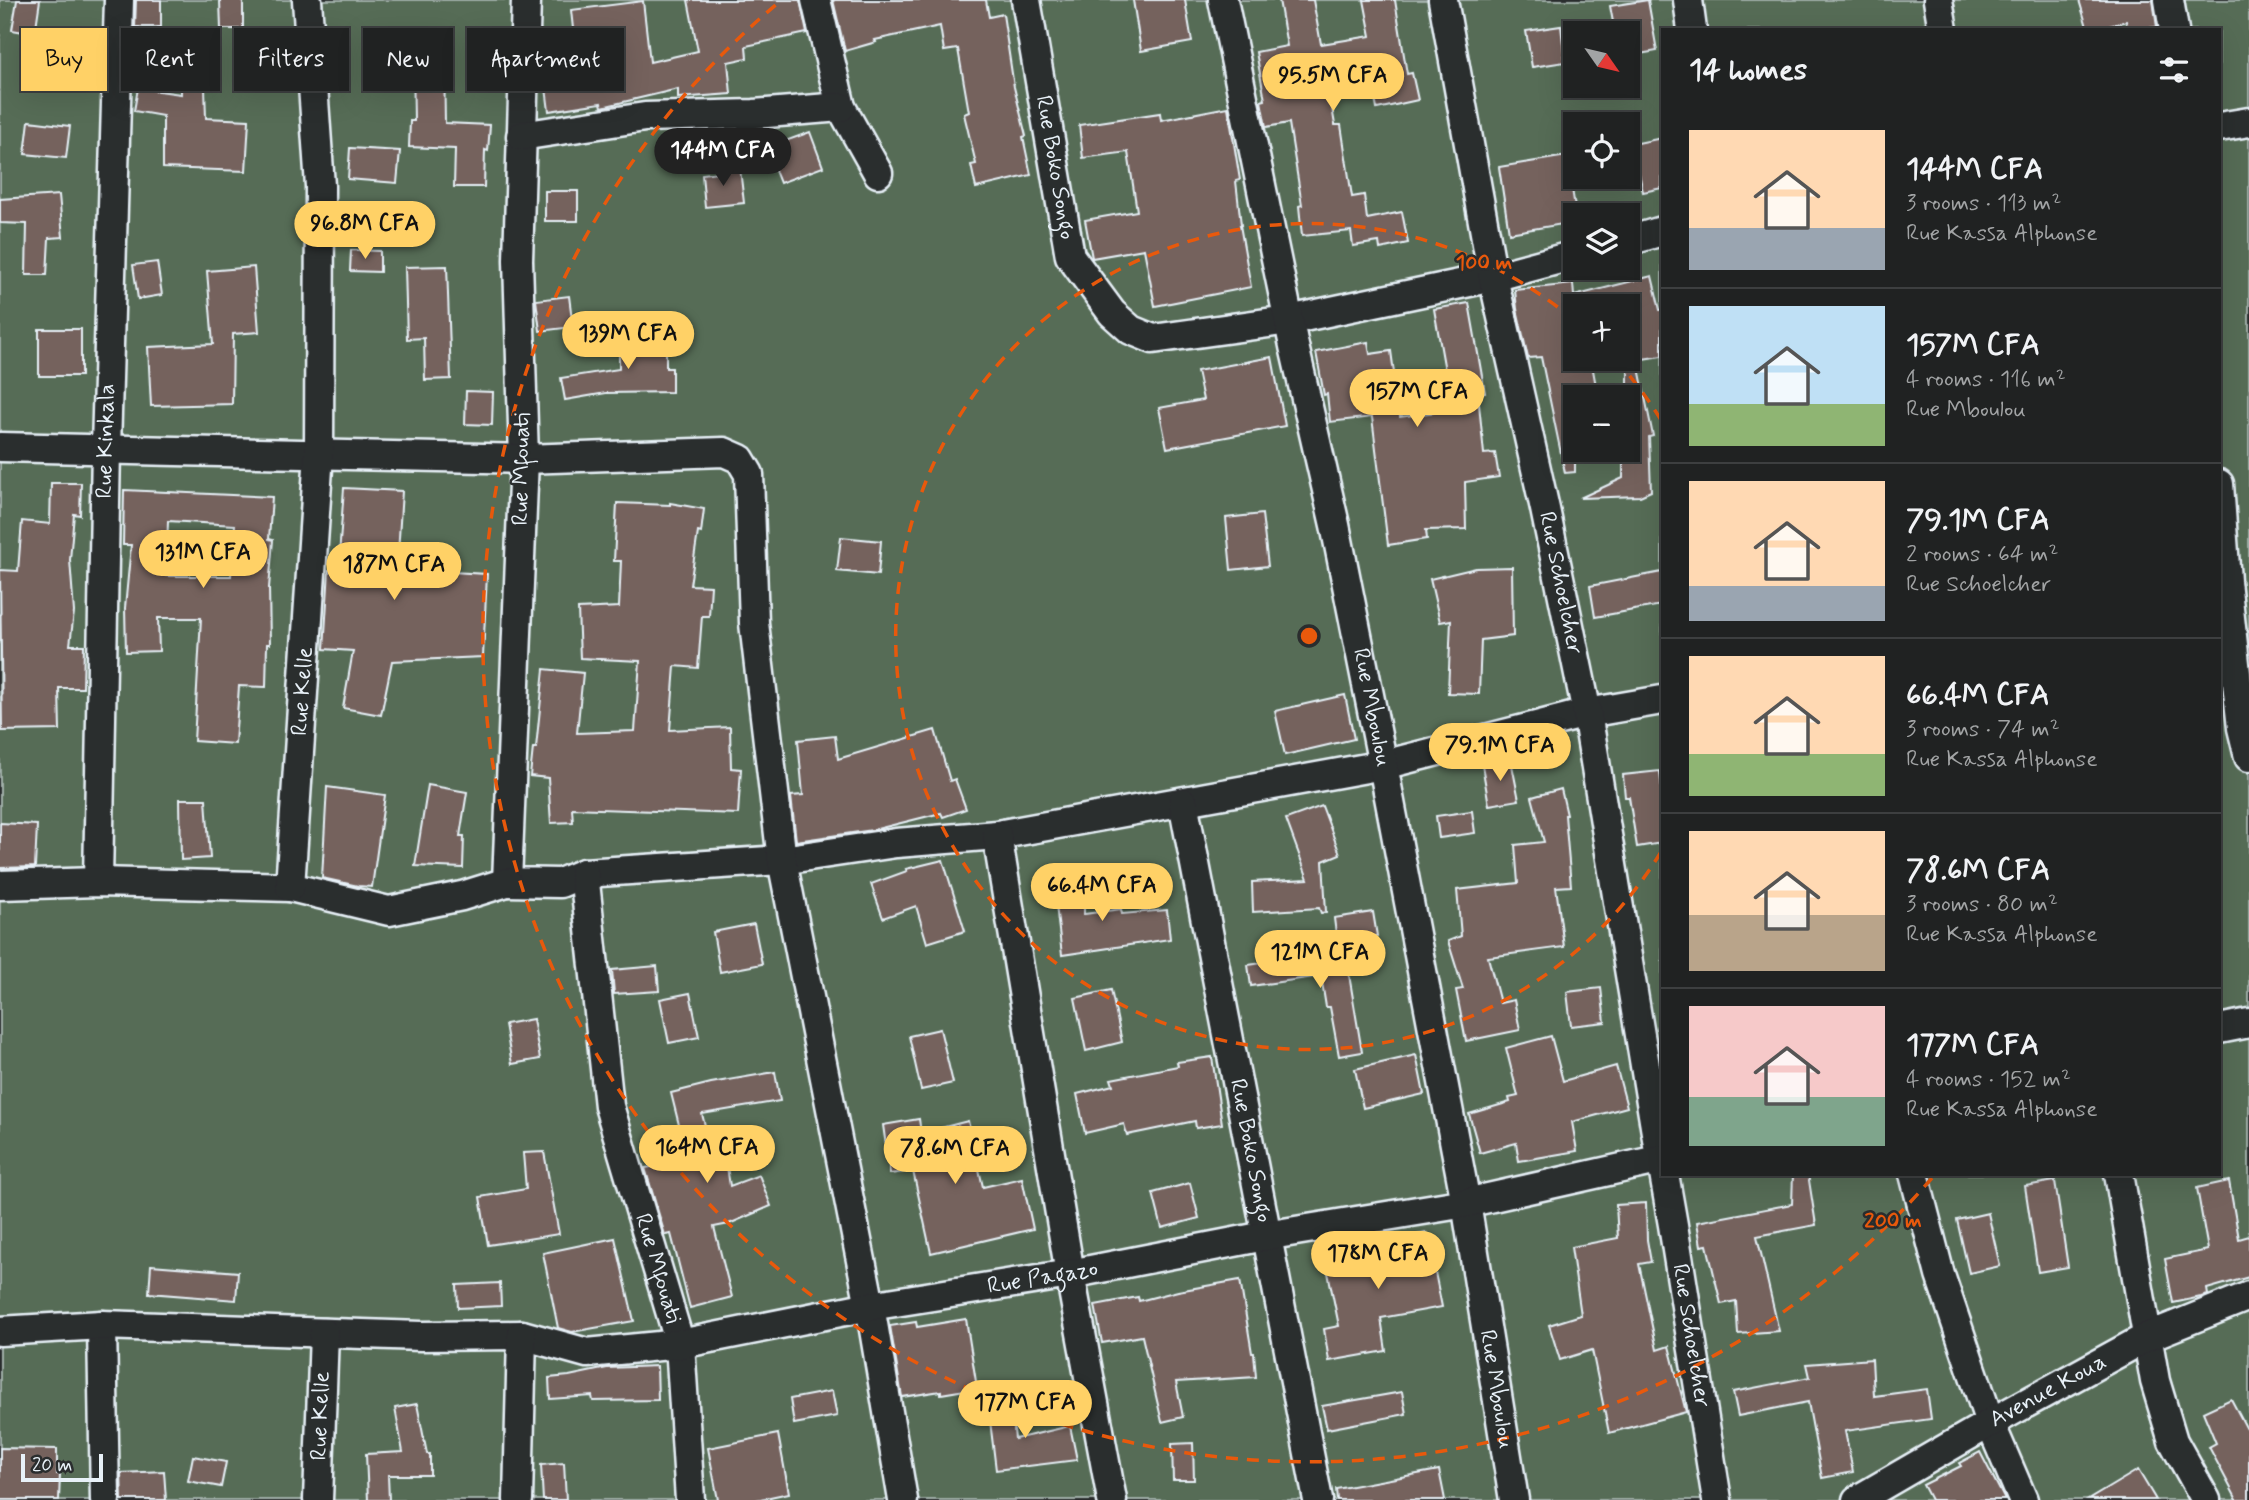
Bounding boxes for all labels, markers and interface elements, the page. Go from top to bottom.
north arrow [1563,21,1640,98]
map controls [1563,21,1640,462]
chip: Buy [21,28,107,91]
chip: Rent [121,28,220,91]
chip: Filters [234,28,349,91]
chip: New [363,28,453,91]
chip: Apartment [467,28,624,91]
text: 14 homes [1689,51,1807,90]
icon: filters [2155,51,2193,89]
pin: 95.5M CFA [1253,54,1413,113]
text: 95.5M CFA [1278,61,1388,91]
street label: Rue Boko Songo [1028,93,1082,242]
button: locate [1563,112,1640,189]
pin: 144M CFA [651,128,795,188]
text: 144M CFA [670,136,776,166]
text: 144M CFA [1906,150,2043,189]
icon: home [1745,158,1829,242]
text: 3 rooms · 113 m² [1906,189,2061,219]
pin: 96.8M CFA [285,202,445,261]
button: layers [1563,203,1640,280]
text: 96.8M CFA [310,209,420,239]
text: Rue Kassa Alphonse [1906,219,2097,249]
text: 100 m [1456,249,1512,277]
button: + [1563,294,1640,371]
pin: 139M CFA [556,312,700,371]
text: 139M CFA [578,319,678,349]
text: 157M CFA [1906,326,2040,365]
icon: home [1745,334,1829,418]
text: 4 rooms · 116 m² [1906,365,2066,395]
pin: 157M CFA [1345,370,1489,429]
text: 157M CFA [1366,377,1468,407]
street label: Rue Kinkala [90,383,123,499]
button: − [1563,385,1640,462]
text: Rue Mboulou [1906,395,2026,425]
street label: Rue Mfouati [506,412,539,526]
text: 79.1M CFA [1906,501,2050,540]
street label: Rue Schoelcher [1531,509,1590,658]
icon: home [1745,509,1829,593]
pin: 131M CFA [131,530,275,590]
text: 131M CFA [155,538,251,568]
text: 2 rooms · 64 m² [1906,540,2058,570]
pin: 187M CFA [322,542,466,602]
text: 187M CFA [342,550,446,580]
text: Rue Schoelcher [1906,570,2051,600]
centre of rings [1297,624,1321,648]
street label: Rue Kelle [285,646,321,737]
street label: Rue Mboulou [1345,646,1398,769]
text: 66.4M CFA [1906,676,2050,715]
icon: home [1745,684,1829,768]
text: 3 rooms · 74 m² [1906,715,2060,745]
pin: 79.1M CFA [1420,724,1580,783]
text: 79.1M CFA [1445,731,1555,761]
text: Rue Kassa Alphonse [1906,745,2097,775]
text: 78.6M CFA [1906,851,2050,890]
icon: home [1745,859,1829,943]
pin: 66.4M CFA [1022,864,1182,923]
text: 66.4M CFA [1047,871,1157,901]
text: 3 rooms · 80 m² [1906,890,2058,920]
text: Rue Kassa Alphonse [1906,920,2097,950]
pin: 121M CFA [1248,930,1392,990]
text: 121M CFA [1271,938,1369,968]
text: 177M CFA [1906,1026,2039,1065]
icon: home [1745,1034,1829,1118]
text: 4 rooms · 152 m² [1906,1065,2071,1095]
street label: Rue Boko Songo [1222,1076,1279,1225]
text: Rue Kassa Alphonse [1906,1095,2097,1125]
pin: 164M CFA [635,1126,779,1185]
pin: 78.6M CFA [875,1126,1035,1186]
text: 164M CFA [655,1133,759,1163]
text: 78.6M CFA [900,1134,1010,1164]
text: 200 m [1864,1207,1922,1235]
street label: Rue Mfouati [627,1210,688,1327]
pin: 178M CFA [1306,1232,1450,1291]
text: 178M CFA [1327,1239,1429,1269]
street label: Rue Pagazo [985,1254,1101,1302]
street label: Rue Schoelcher [1664,1262,1717,1410]
street label: Rue Mboulou [1472,1328,1520,1451]
street label: Avenue Koua [1984,1347,2112,1435]
street label: Rue Kelle [304,1371,338,1461]
pin: 177M CFA [953,1380,1097,1440]
text: 177M CFA [974,1388,1076,1418]
scale bar [21,1451,103,1483]
text: 20 m [32,1453,72,1478]

